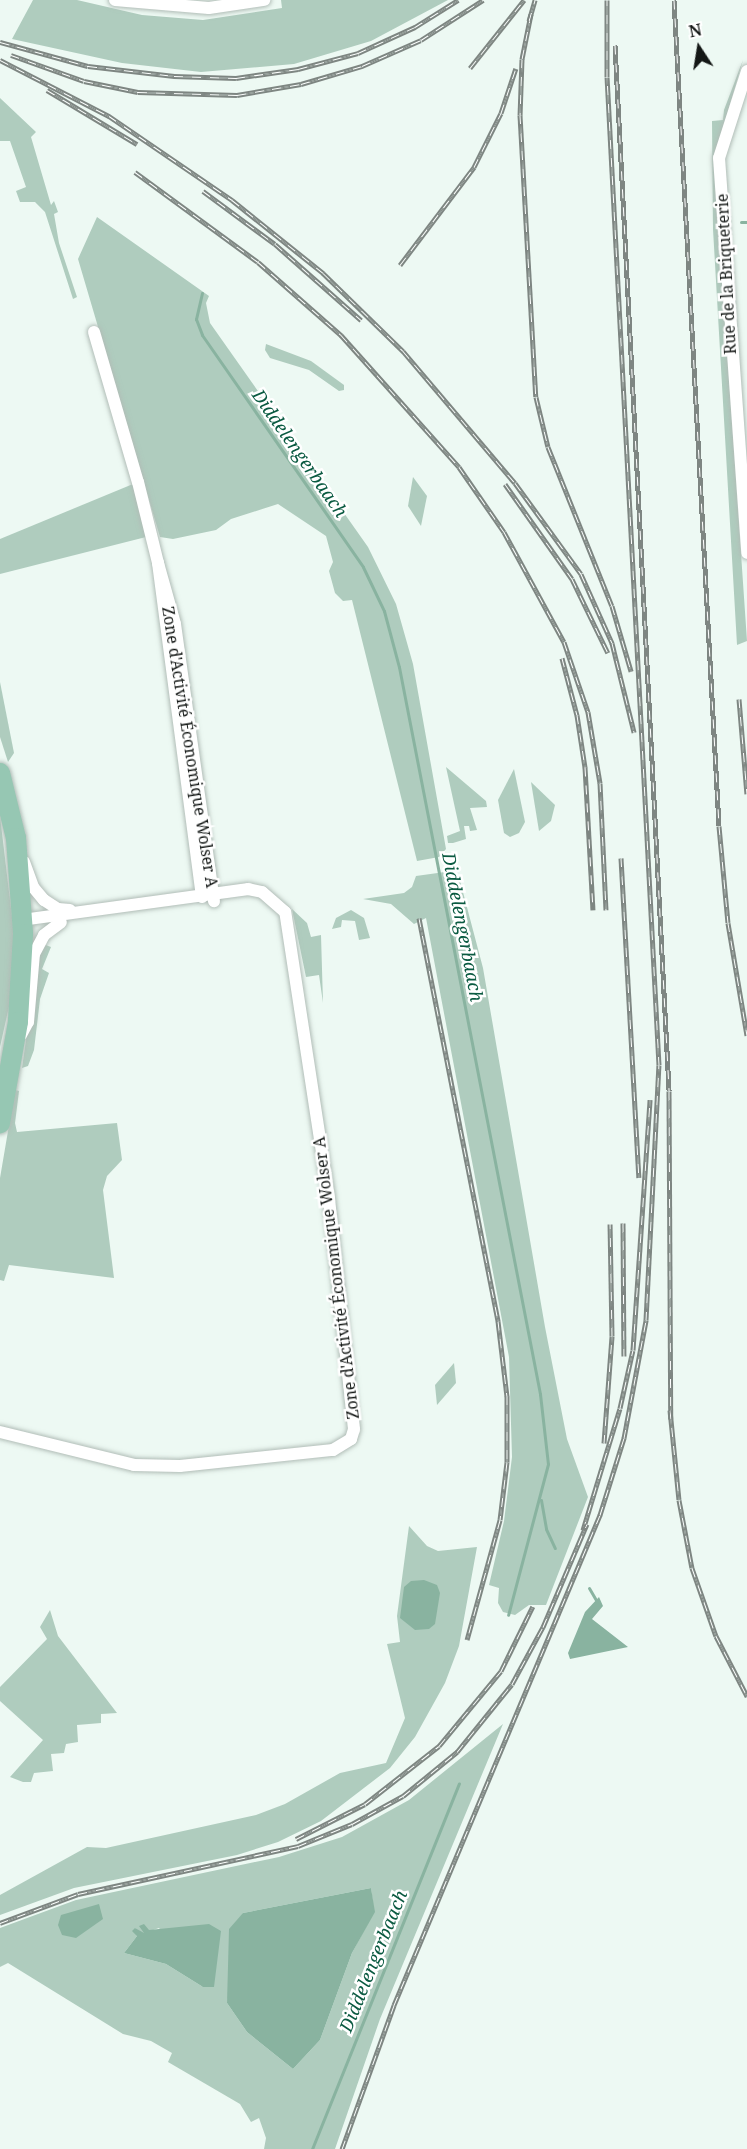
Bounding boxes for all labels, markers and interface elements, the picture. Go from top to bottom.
north arrow [669,18,729,78]
text: N [687,18,704,42]
street label: Rue de la Briqueterie [712,193,740,355]
water label: Diddelengerbaach [248,385,352,521]
street label: Zone d'Activité Économique Wolser A [158,605,222,889]
water label: Diddelengerbaach [438,851,488,1003]
street label: Zone d'Activité Économique Wolser A [309,1136,363,1420]
water label: Diddelengerbaach [335,1887,411,2035]

